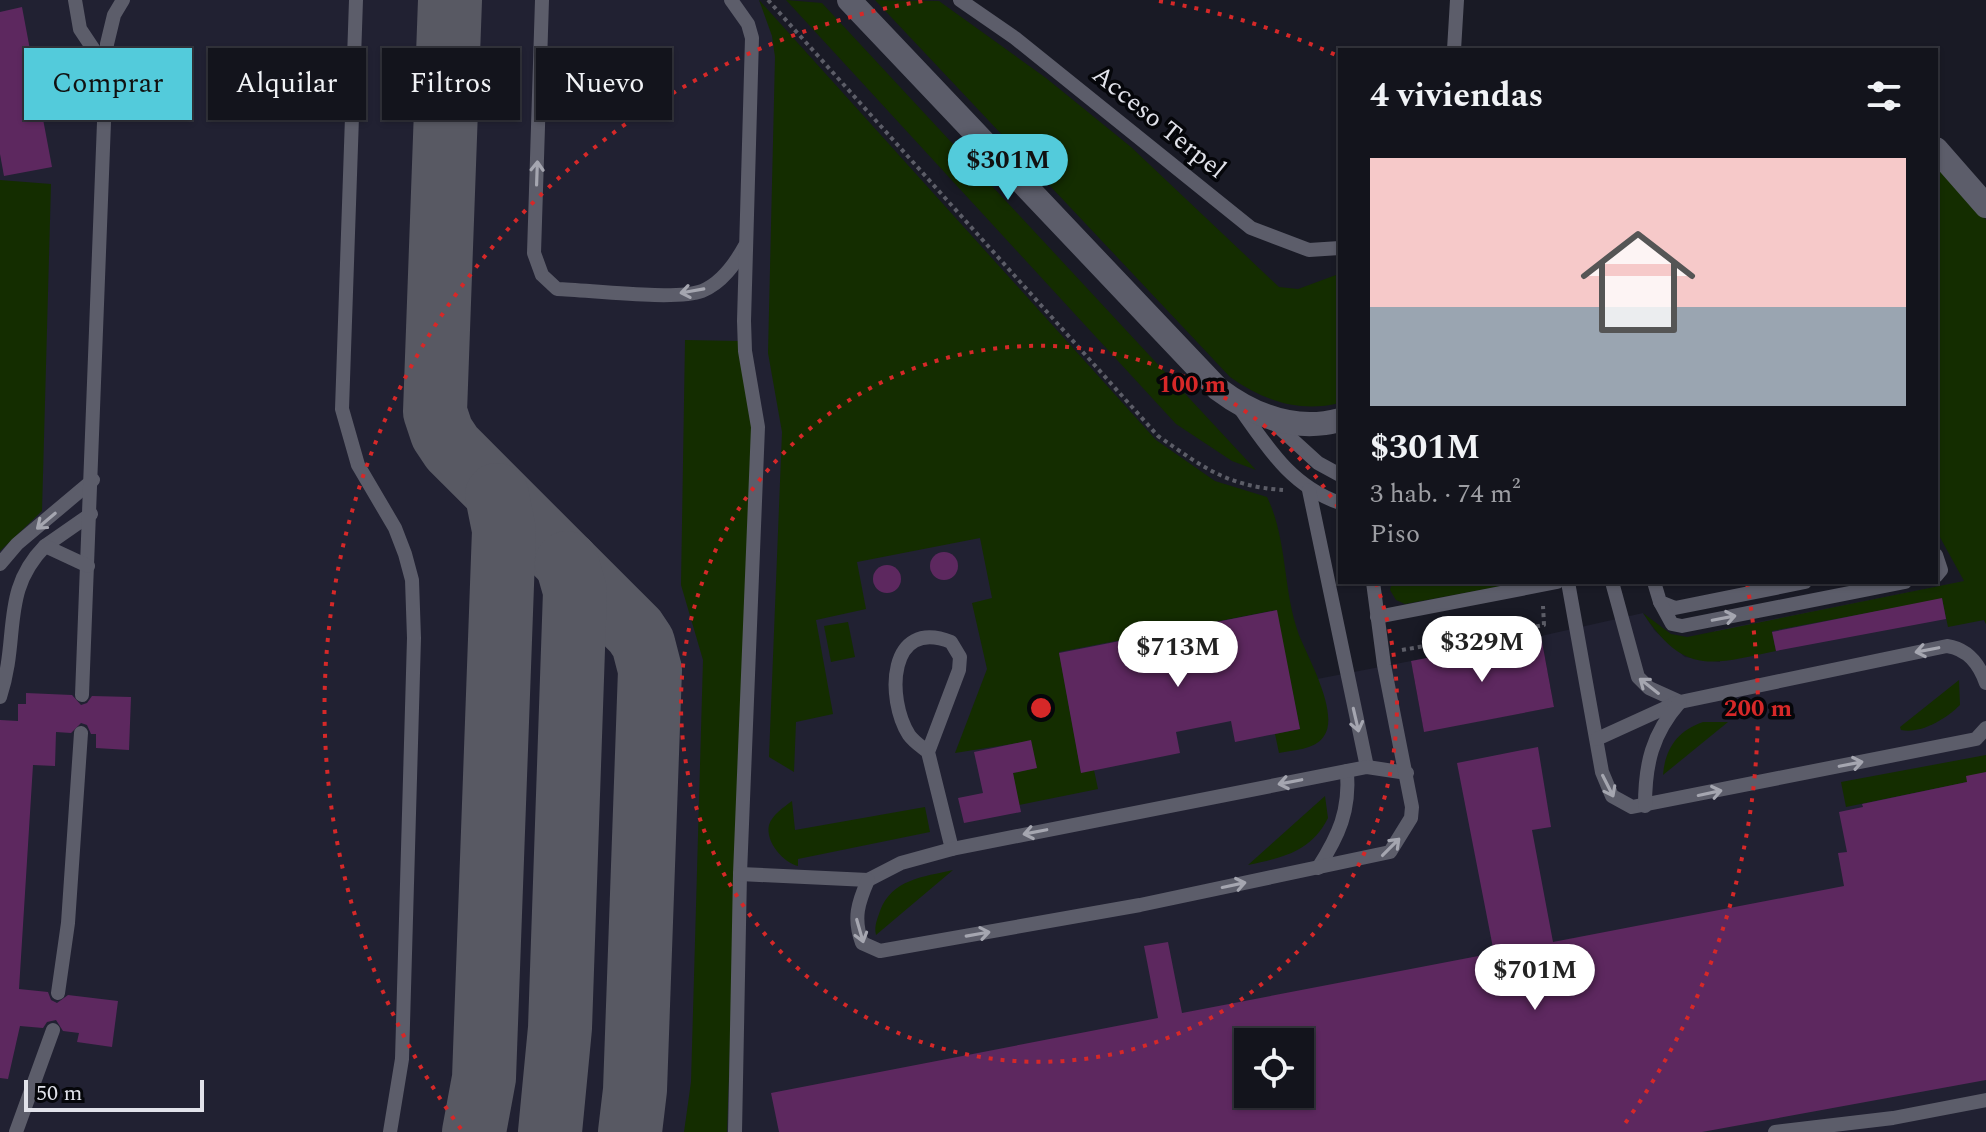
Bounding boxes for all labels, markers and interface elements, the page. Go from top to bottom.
chip: Comprar [24,48,192,120]
chip: Alquilar [208,48,366,120]
chip: Filtros [382,48,520,120]
chip: Nuevo [536,48,672,120]
street label: Acceso Terpel [1083,55,1235,189]
text: 4 viviendas [1370,70,1543,122]
icon: filters [1862,74,1906,118]
pin: $301M [952,134,1064,202]
text: $301M [966,140,1050,180]
one-way arrow [529,160,544,187]
icon: home [1566,210,1710,354]
one-way arrow [680,285,706,300]
text: 100 m [1158,367,1226,403]
text: $301M [1370,422,1480,474]
text: 3 hab. · 74 m² [1370,474,1520,514]
one-way arrow [36,512,56,530]
text: Piso [1370,514,1420,554]
one-way arrow [1711,609,1736,624]
pin: $329M [1426,616,1538,684]
pin: $713M [1122,621,1234,689]
text: $329M [1440,622,1524,662]
text: $713M [1136,627,1220,667]
one-way arrow [1915,643,1940,658]
one-way arrow [1639,677,1660,694]
text: 200 m [1724,691,1792,727]
centre of rings [1027,694,1055,722]
one-way arrow [1349,707,1364,733]
one-way arrow [1838,756,1864,771]
one-way arrow [1601,774,1616,797]
one-way arrow [1278,776,1303,791]
one-way arrow [1697,785,1722,800]
one-way arrow [1023,826,1048,841]
one-way arrow [1380,837,1400,857]
one-way arrow [1220,877,1246,892]
one-way arrow [853,917,868,943]
one-way arrow [965,926,990,941]
pin: $701M [1479,944,1591,1012]
text: $701M [1493,950,1577,990]
map controls [1234,1028,1314,1108]
button: locate [1234,1028,1314,1108]
scale bar [24,1076,204,1112]
text: 50 m [36,1077,82,1110]

